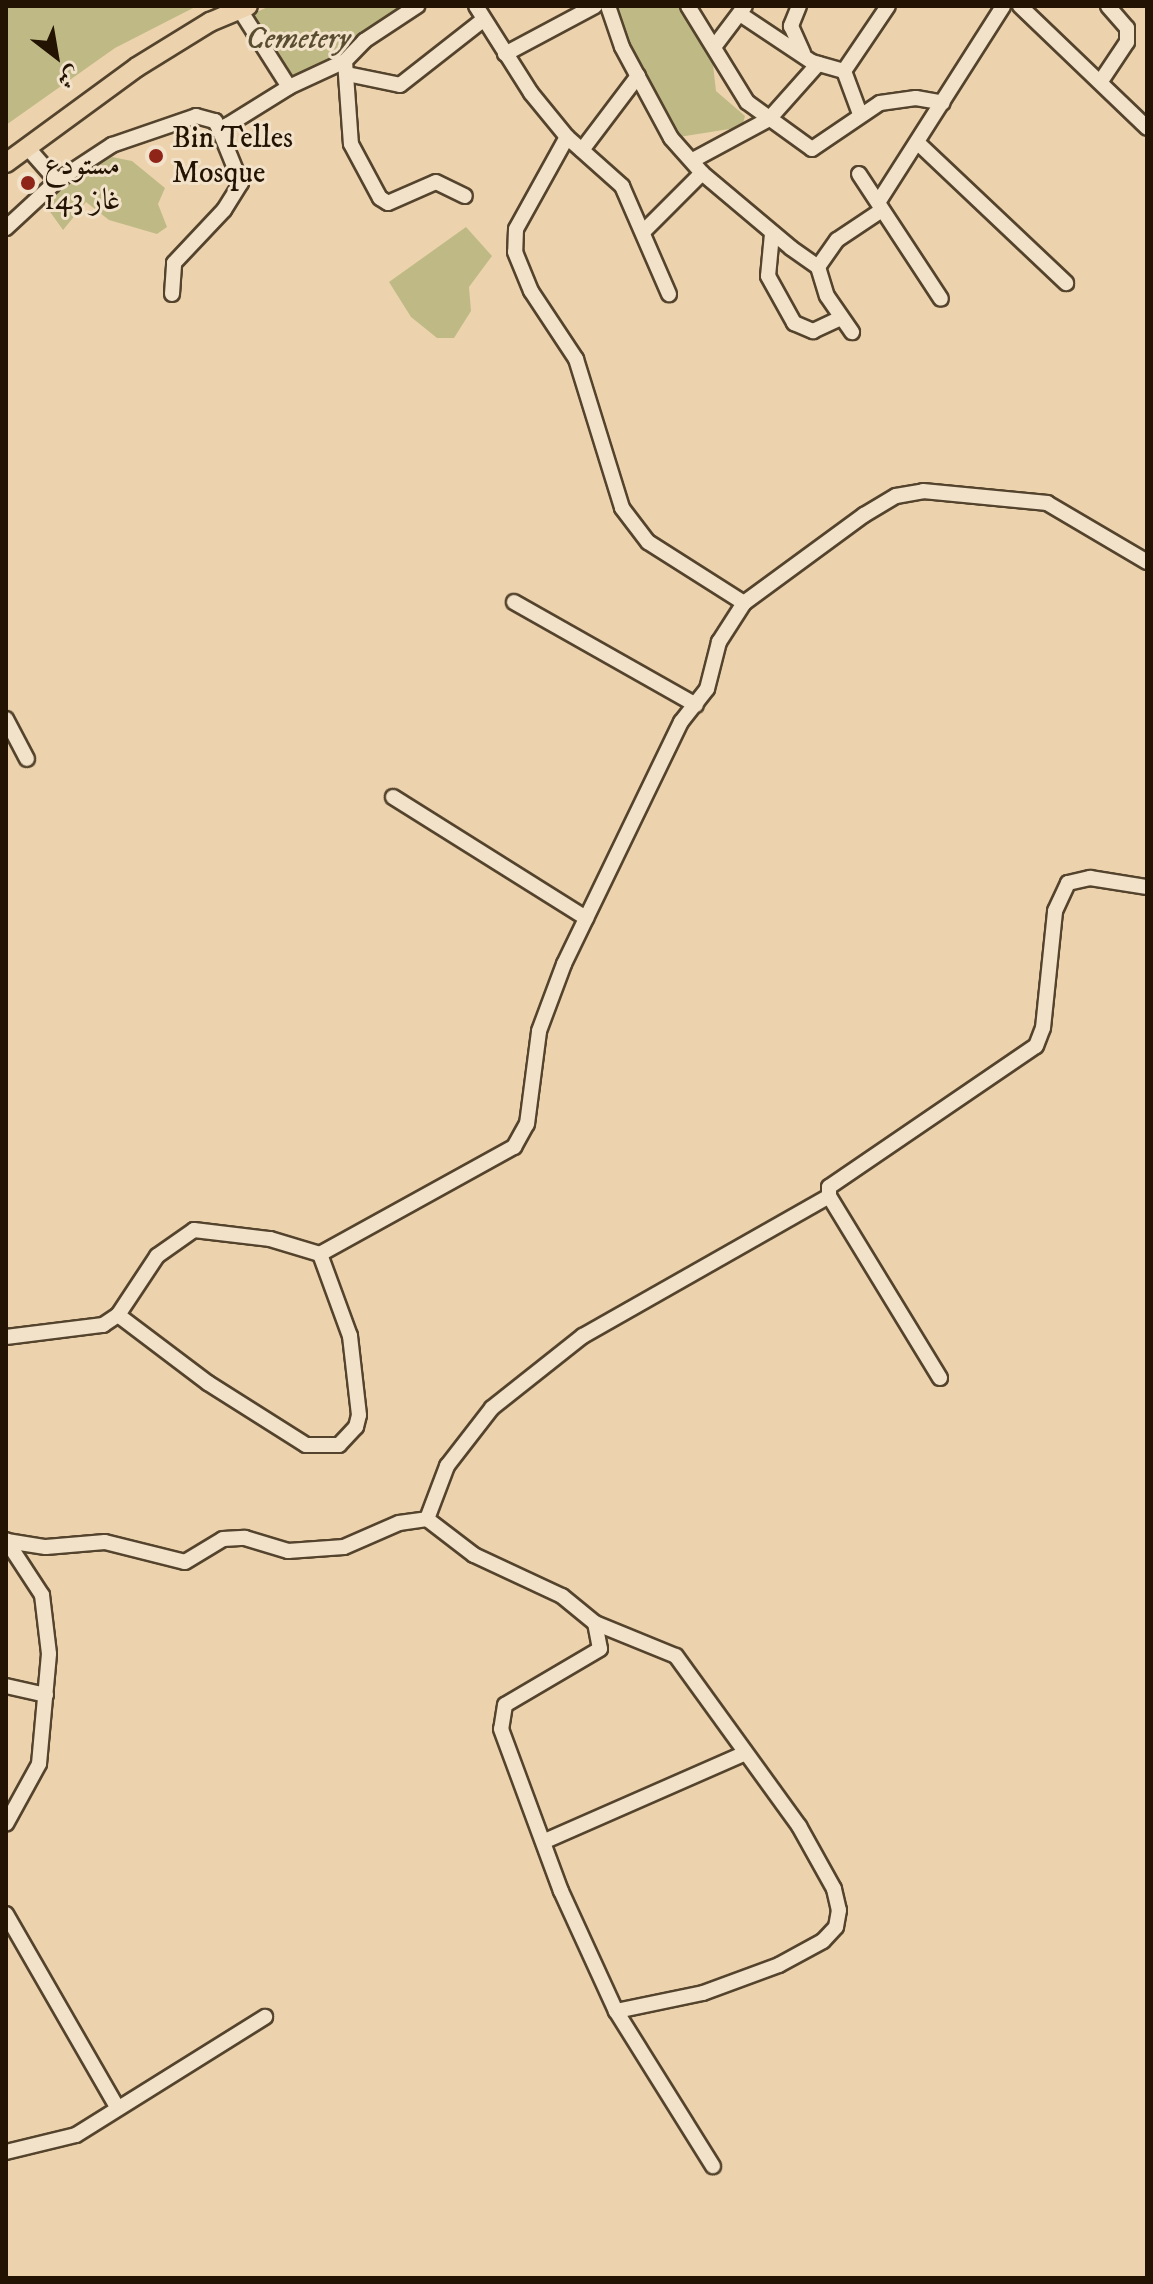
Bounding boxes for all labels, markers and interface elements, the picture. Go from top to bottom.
north arrow [16,16,96,96]
park label: Cemetery [246,22,350,58]
text: ش [52,60,85,94]
place label: Bin Telles Mosque [172,121,293,192]
marker: Bin Telles Mosque [147,147,165,165]
place label: مستودع غاز 143 [44,148,120,218]
marker: مستودع غاز 143 [19,174,37,192]

